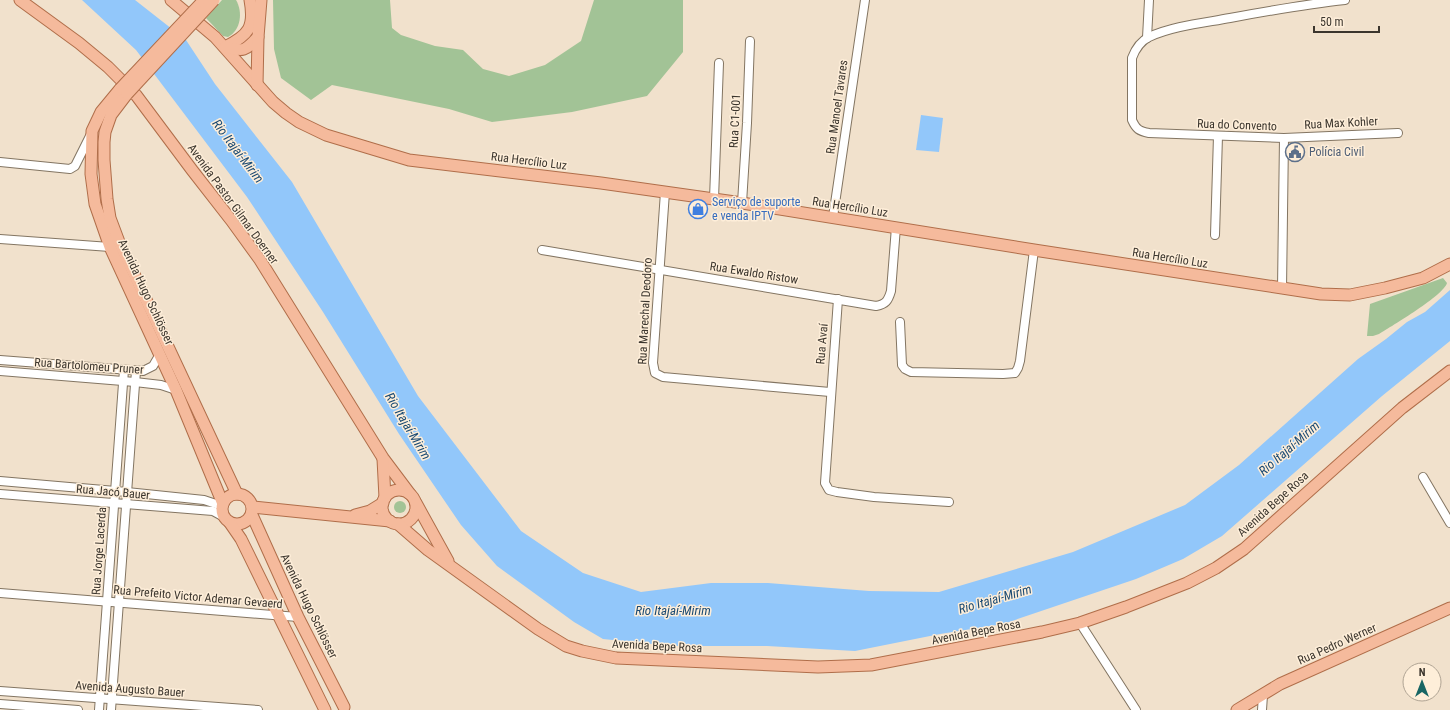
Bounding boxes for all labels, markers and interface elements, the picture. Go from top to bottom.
scale bar [1314,8,1379,34]
text: 50 m [1320,15,1344,29]
street label: Rua Manoel Tavares [823,59,851,155]
street label: Rua C1-001 [727,94,743,148]
street label: Rua Max Kohler [1304,114,1379,132]
water label: Rio Itajaí-Mirim [209,116,267,186]
street label: Rua do Convento [1197,117,1277,133]
street label: Avenida Pastor Gilmar Doerner [185,141,281,267]
public building icon: Polícia Civil [1284,141,1306,163]
place label: Polícia Civil [1309,145,1364,159]
street label: Rua Hercílio Luz [490,149,568,173]
street label: Rua Hercílio Luz [811,194,889,220]
place label: Serviço de suporte e venda IPTV [712,195,801,223]
shop icon: Serviço de suporte e venda IPTV [687,198,709,220]
street label: Avenida Hugo Schlösser [115,237,177,347]
street label: Rua Hercílio Luz [1131,245,1209,271]
street label: Rua Marechal Deodoro [635,257,655,365]
street label: Rua Ewaldo Ristow [709,259,799,287]
street label: Rua Avaí [813,322,831,365]
street label: Rua Bartolomeu Pruner [34,355,144,377]
water label: Rio Itajaí-Mirim [382,390,434,462]
water label: Rio Itajaí-Mirim [1256,418,1322,478]
street label: Avenida Bepe Rosa [1235,468,1311,539]
street label: Rua Jacó Bauer [76,482,151,502]
street label: Rua Jorge Lacerda [89,506,109,595]
street label: Avenida Hugo Schlösser [278,551,341,661]
water label: Rio Itajaí-Mirim [957,581,1033,617]
street label: Rua Prefeito Victor Ademar Gevaerd [113,583,283,611]
water label: Rio Itajaí-Mirim [635,603,711,618]
street label: Avenida Bepe Rosa [930,616,1022,647]
street label: Rua Pedro Werner [1296,620,1379,668]
street label: Avenida Bepe Rosa [611,637,703,655]
north arrow [1402,662,1442,702]
text: N [1419,666,1426,679]
street label: Avenida Augusto Bauer [75,678,186,700]

